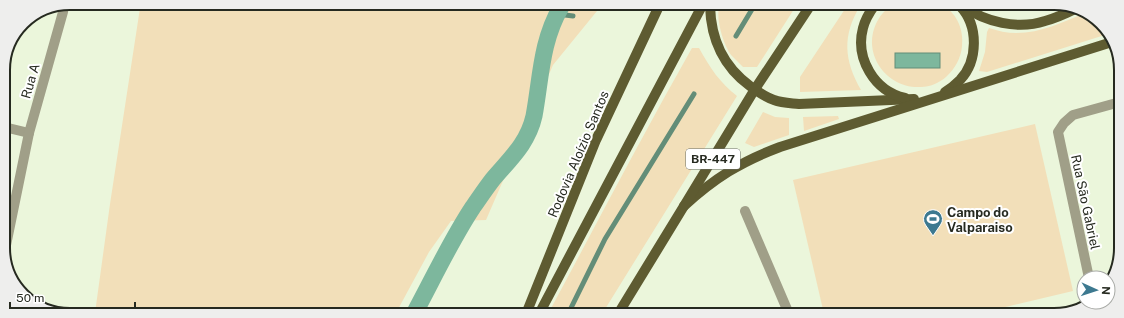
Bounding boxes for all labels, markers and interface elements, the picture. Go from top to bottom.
street label: Rua A [18,62,43,100]
street label: Rodovia Aloízio Santos [545,89,612,220]
road number: BR-447 [686,149,740,169]
street label: Rua São Gabriel [1068,153,1103,251]
place label: Campo do Valparaiso [947,205,1013,235]
sports icon: Campo do Valparaiso [922,208,944,236]
north arrow [1076,270,1116,310]
scale bar [10,284,135,310]
text: N [1100,286,1112,295]
text: 50 m [16,291,44,305]

